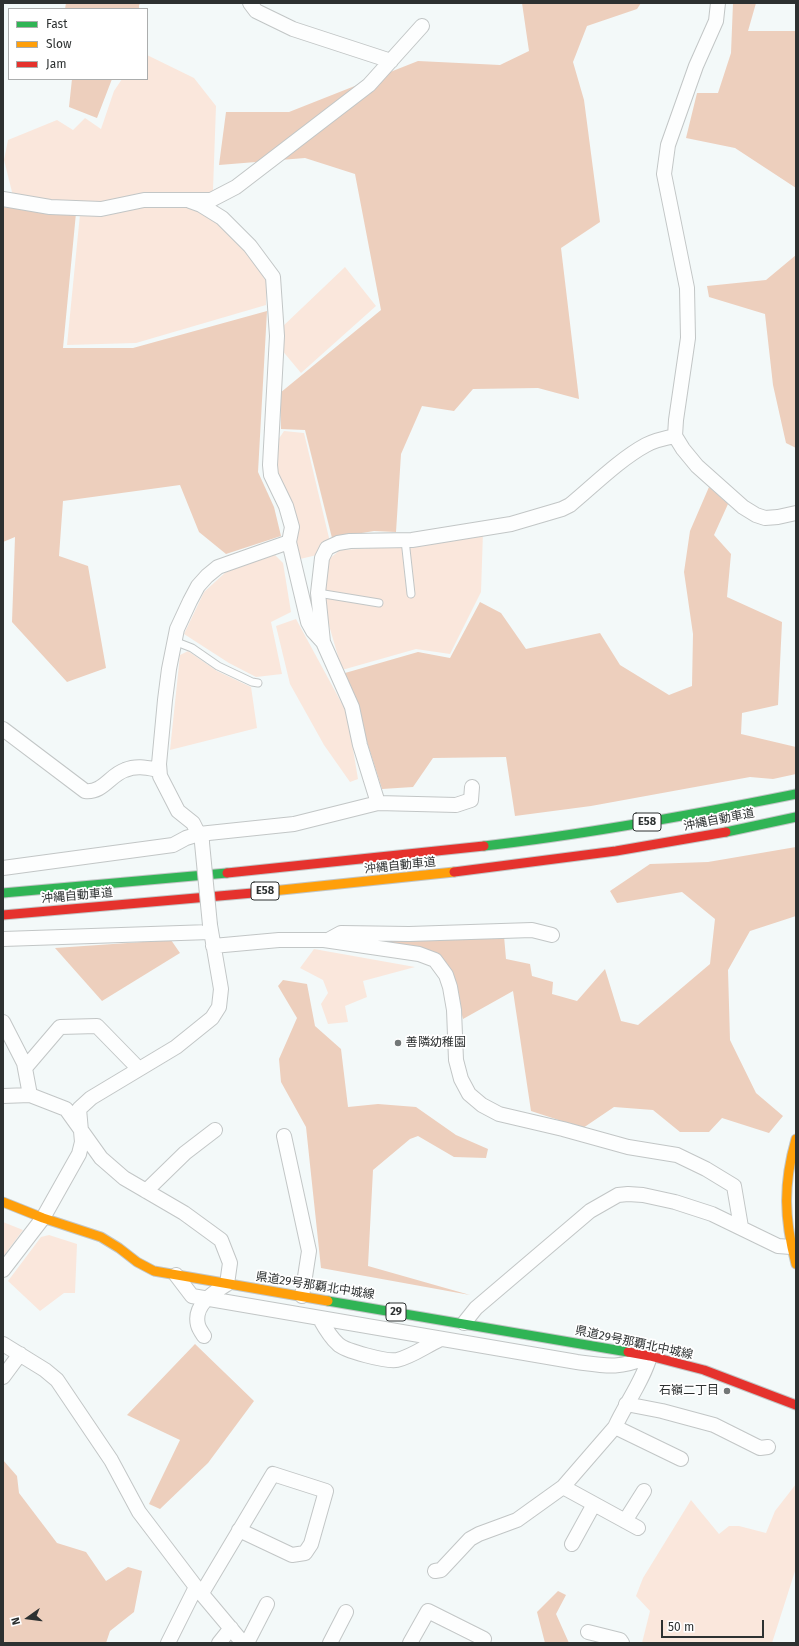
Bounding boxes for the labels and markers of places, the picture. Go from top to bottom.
place label: 善隣幼稚園 [406,1036,466,1050]
marker: 善隣幼稚園 [393,1038,403,1048]
place label: 石嶺二丁目 [659,1384,719,1398]
marker: 石嶺二丁目 [722,1386,732,1396]

